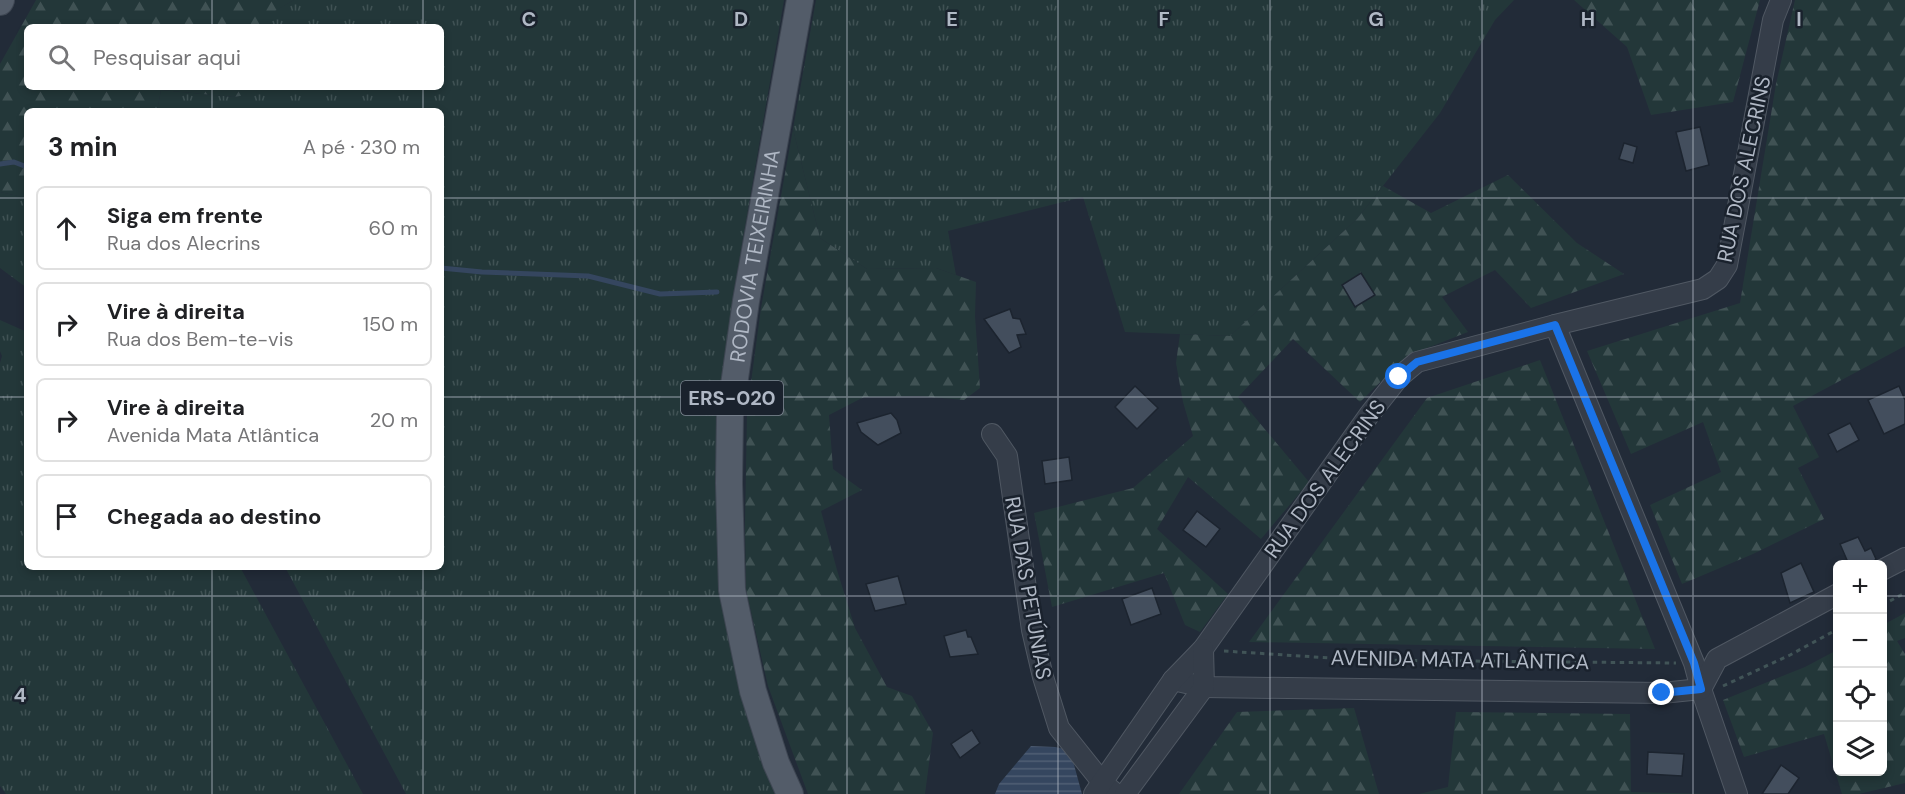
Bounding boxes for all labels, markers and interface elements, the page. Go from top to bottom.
text: C [522,6,536,32]
text: D [734,6,748,32]
text: E [946,6,958,32]
text: F [1158,6,1170,32]
text: G [1368,6,1384,32]
text: H [1581,6,1595,32]
text: I [1796,6,1802,32]
search box [24,24,444,90]
icon: search [45,41,78,74]
text: Pesquisar aqui [93,43,241,72]
street label: RUA DOS ALECRINS [1711,73,1777,265]
text: 3 min [48,130,117,164]
text: A pé · 230 m [303,134,420,160]
street label: RODOVIA TEIXEIRINHA [723,147,787,364]
text: Siga em frente [107,201,263,230]
icon: ahead [50,212,83,245]
text: 60 m [369,215,418,241]
text: Rua dos Alecrins [107,230,261,256]
text: Vire à direita [107,297,245,326]
icon: right [50,308,83,341]
text: 150 m [363,311,418,337]
text: Rua dos Bem-te-vis [107,326,293,352]
route start [1385,363,1411,389]
road number: ERS-020 [681,381,783,415]
text: Vire à direita [107,393,245,422]
street label: RUA DOS ALECRINS [1258,394,1392,564]
icon: right [50,404,83,437]
text: 20 m [370,407,418,433]
text: Avenida Mata Atlântica [107,422,319,448]
street label: RUA DAS PETÚNIAS [998,494,1058,682]
icon: arrive [50,500,83,533]
text: Chegada ao destino [107,502,321,531]
map controls [1833,560,1887,776]
button: + [1833,560,1887,614]
button: − [1833,614,1887,668]
street label: AVENIDA MATA ATLÂNTICA [1330,644,1590,676]
button: locate [1833,668,1887,722]
route end [1648,679,1674,705]
text: 4 [14,682,27,708]
button: layers [1833,722,1887,776]

